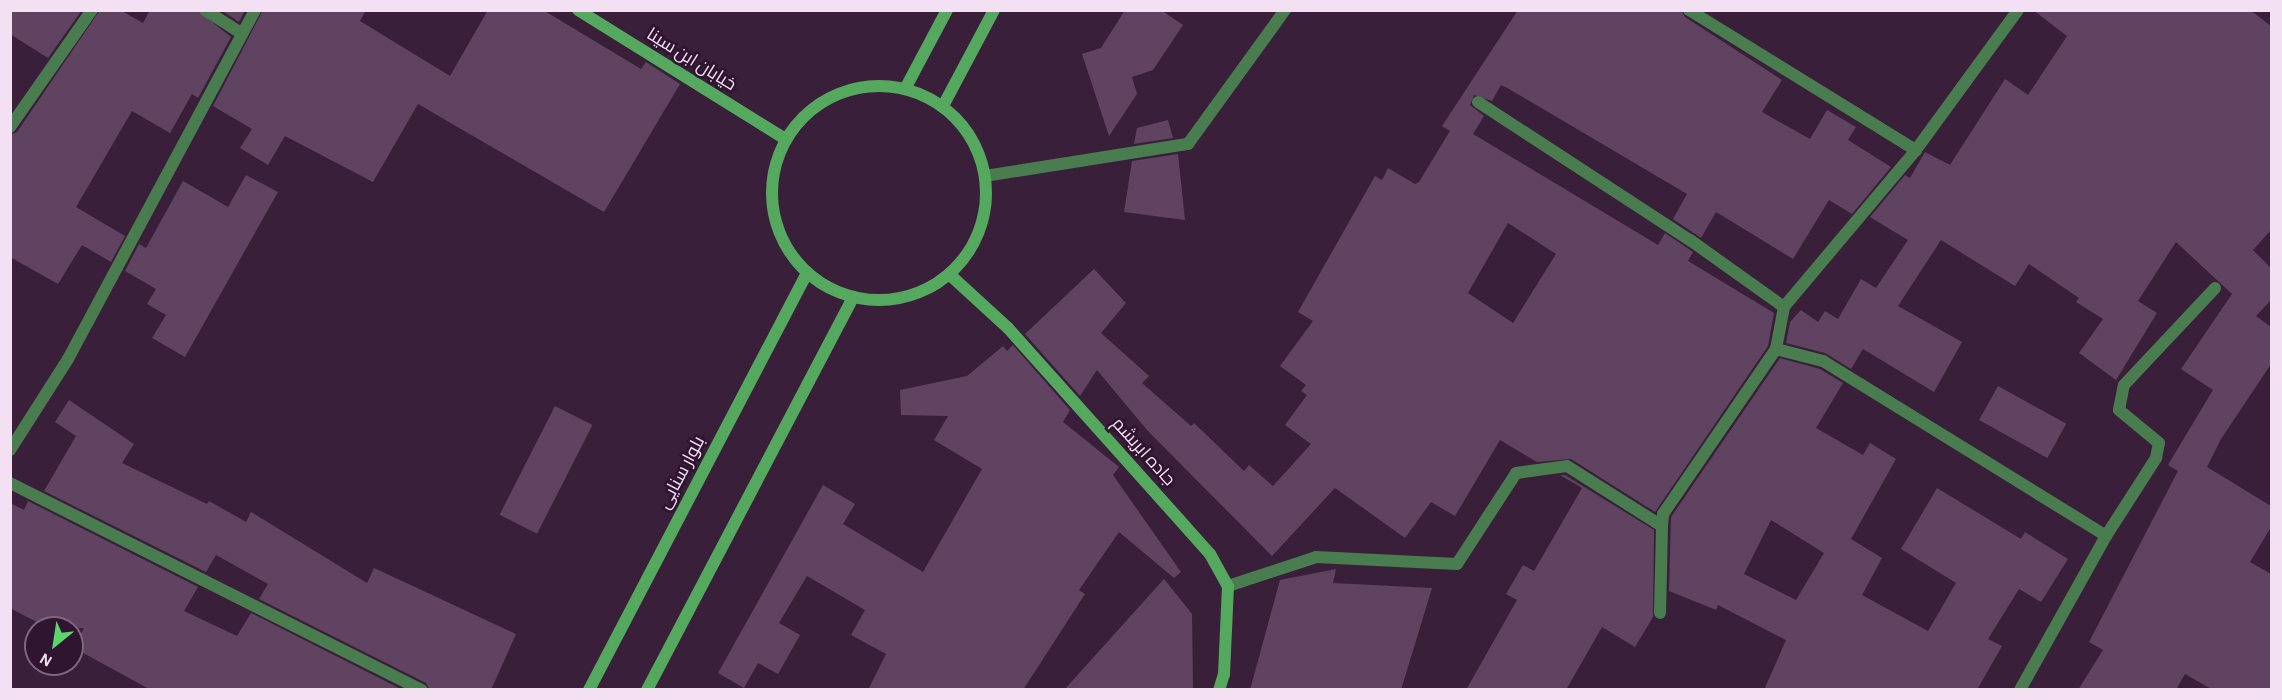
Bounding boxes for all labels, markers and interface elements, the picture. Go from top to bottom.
street label: خیابان ابن سینا [642,24,740,96]
street label: جاده ابریشم [1107,413,1179,491]
street label: بلوار سنایی [654,433,710,513]
north arrow [24,616,84,676]
text: N [37,650,55,670]

